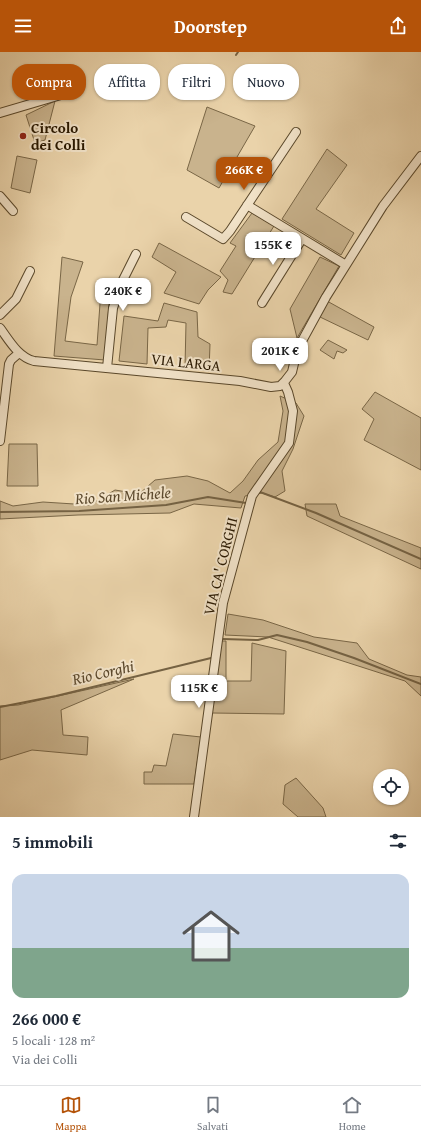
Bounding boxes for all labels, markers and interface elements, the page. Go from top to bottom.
text: Doorstep [174,13,247,40]
icon: menu [12,15,34,37]
icon: share [387,15,409,37]
chip: Compra [12,64,86,100]
chip: Affitta [94,64,160,100]
chip: Filtri [168,64,225,100]
chip: Nuovo [233,64,299,100]
place label: Circolo dei Colli [31,117,86,155]
marker: Circolo dei Colli [18,131,28,141]
pin: 266K € [211,157,277,191]
text: 266K € [225,160,263,179]
pin: 155K € [240,232,306,266]
text: 155K € [254,235,292,254]
pin: 240K € [90,278,156,312]
text: 240K € [104,281,142,300]
pin: 201K € [247,338,313,372]
text: 201K € [261,341,299,360]
street label: VIA LARGA [150,348,222,376]
water label: Rio San Michele [73,480,172,510]
street label: VIA CA' CORGHI [198,515,242,617]
water label: Rio Corghi [69,653,136,691]
pin: 115K € [166,675,232,709]
text: 115K € [180,678,218,697]
map controls [373,769,409,805]
button: locate [373,769,409,805]
text: 5 immobili [12,829,93,854]
icon: filters [387,830,409,852]
icon: home [175,900,247,972]
text: 266 000 € [12,1006,81,1031]
text: 5 locali · 128 m² [12,1031,95,1050]
text: Via dei Colli [12,1050,77,1069]
tab: Mappa [55,1094,87,1134]
tab: Salvati [197,1094,228,1134]
tab: Home [339,1094,366,1134]

